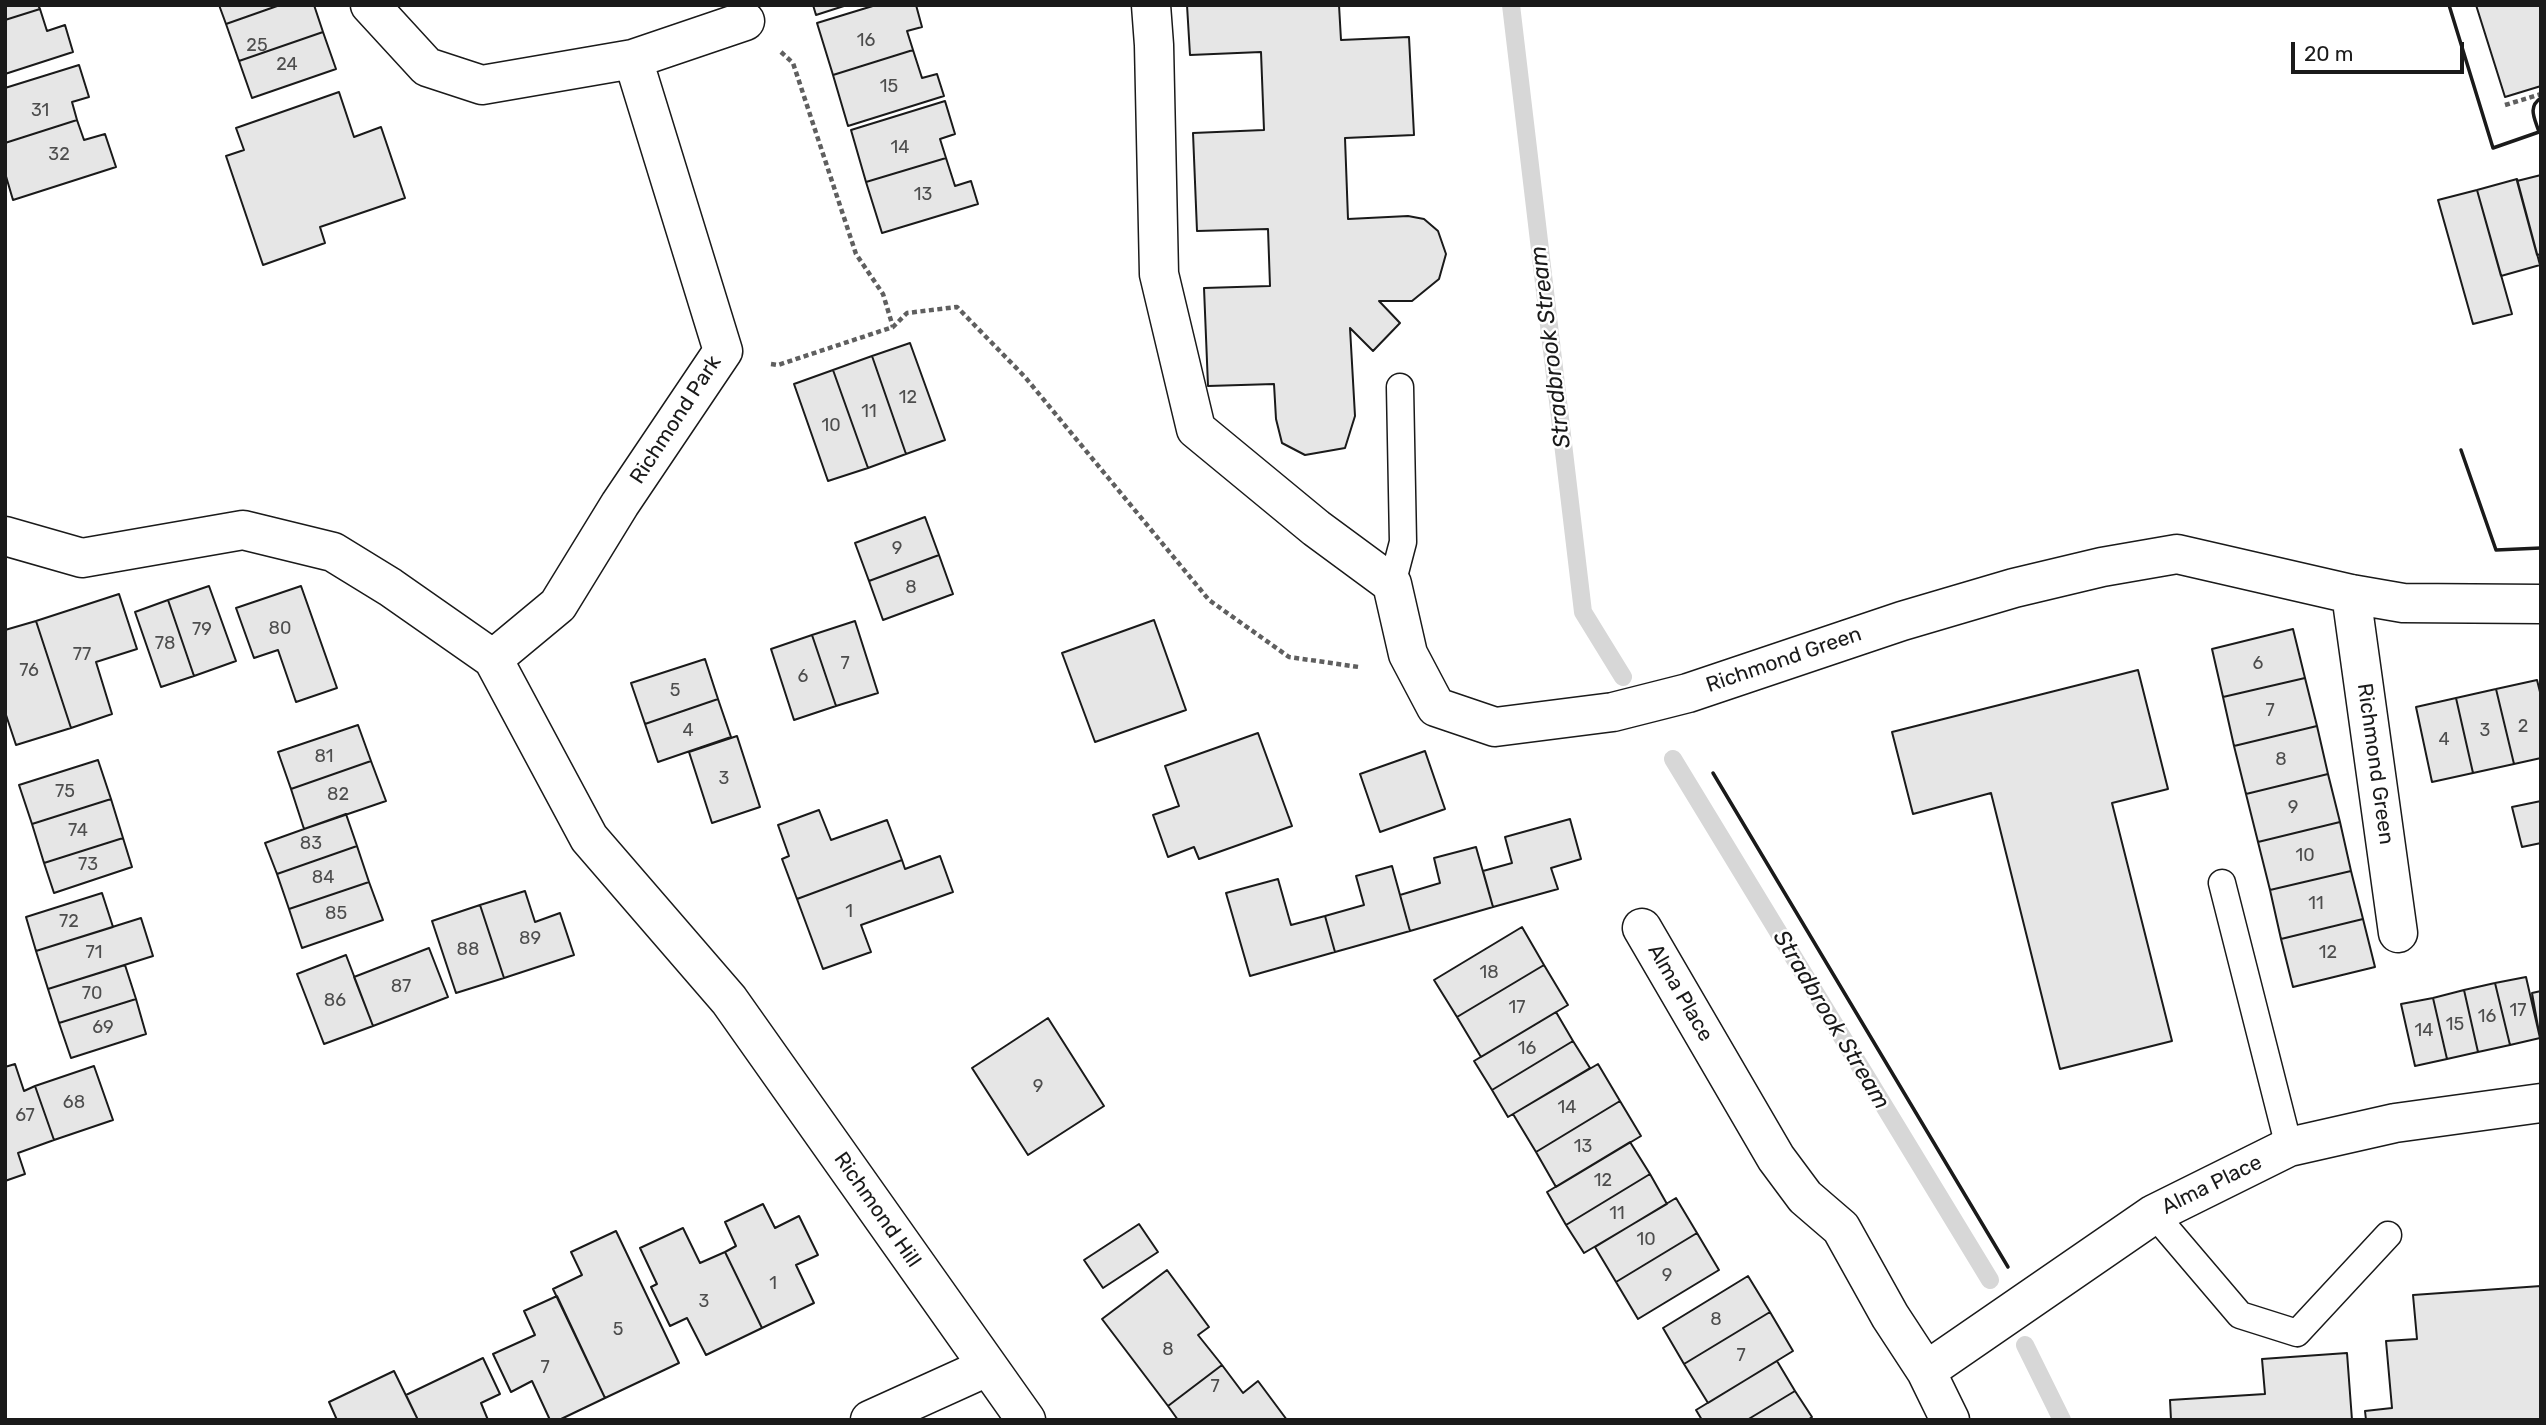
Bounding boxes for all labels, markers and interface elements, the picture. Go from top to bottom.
scale bar [2294,28,2467,72]
house number: 16 [857,30,875,52]
house number: 25 [246,35,268,57]
text: 20 m [2304,41,2353,66]
house number: 24 [276,54,298,76]
house number: 15 [880,76,898,98]
house number: 31 [31,100,49,122]
house number: 14 [891,137,909,159]
house number: 32 [48,144,70,166]
house number: 13 [914,184,932,206]
water label: Stradbrook Stream [1525,244,1577,450]
street label: Richmond Park [625,351,727,489]
house number: 12 [899,387,917,409]
house number: 11 [861,401,877,423]
house number: 10 [821,415,841,437]
house number: 9 [892,538,902,560]
house number: 8 [905,577,917,599]
house number: 80 [269,618,291,640]
house number: 79 [192,619,212,641]
street label: Richmond Green [1703,622,1865,698]
house number: 78 [155,633,175,655]
house number: 77 [73,644,91,666]
house number: 7 [840,653,850,675]
house number: 6 [2253,653,2263,675]
house number: 76 [19,660,39,682]
house number: 6 [798,666,808,688]
house number: 5 [670,680,680,702]
street label: Richmond Green [2351,682,2399,846]
house number: 7 [2265,700,2275,722]
house number: 2 [2518,716,2528,738]
house number: 4 [682,720,694,742]
house number: 3 [2480,720,2490,742]
house number: 4 [2438,729,2450,751]
house number: 81 [314,746,334,768]
house number: 8 [2275,749,2287,771]
house number: 3 [719,768,729,790]
house number: 75 [55,781,75,803]
house number: 82 [327,784,349,806]
house number: 9 [2288,797,2298,819]
house number: 74 [68,820,88,842]
house number: 83 [300,833,322,855]
house number: 10 [2295,845,2315,867]
house number: 73 [78,854,98,876]
house number: 84 [312,867,334,889]
house number: 11 [2308,893,2324,915]
house number: 1 [845,901,853,923]
house number: 85 [325,903,347,925]
house number: 72 [59,911,79,933]
water label: Stradbrook Stream [1767,926,1895,1114]
house number: 89 [519,928,541,950]
house number: 88 [457,939,479,961]
street label: Alma Place [1642,940,1718,1046]
house number: 71 [86,942,102,964]
house number: 12 [2319,942,2337,964]
house number: 18 [1479,962,1499,984]
house number: 87 [391,976,411,998]
house number: 70 [82,983,102,1005]
house number: 86 [324,990,346,1012]
house number: 17 [1509,997,1525,1019]
house number: 17 [2510,1000,2526,1022]
house number: 16 [2478,1006,2496,1028]
house number: 15 [2446,1014,2464,1036]
house number: 69 [92,1017,114,1039]
house number: 14 [2415,1020,2433,1042]
house number: 16 [1518,1038,1536,1060]
house number: 9 [1033,1076,1043,1098]
house number: 68 [63,1092,85,1114]
house number: 14 [1558,1097,1576,1119]
house number: 67 [15,1105,35,1127]
house number: 13 [1574,1136,1592,1158]
street label: Richmond Hill [828,1148,926,1272]
street label: Alma Place [2158,1150,2266,1220]
house number: 12 [1594,1170,1612,1192]
house number: 11 [1609,1203,1625,1225]
house number: 10 [1636,1229,1656,1251]
house number: 9 [1662,1265,1672,1287]
house number: 1 [769,1273,777,1295]
house number: 3 [699,1291,709,1313]
house number: 8 [1710,1309,1722,1331]
house number: 5 [613,1319,623,1341]
house number: 8 [1162,1339,1174,1361]
house number: 7 [1736,1345,1746,1367]
house number: 7 [540,1357,550,1379]
house number: 7 [1210,1376,1220,1398]

